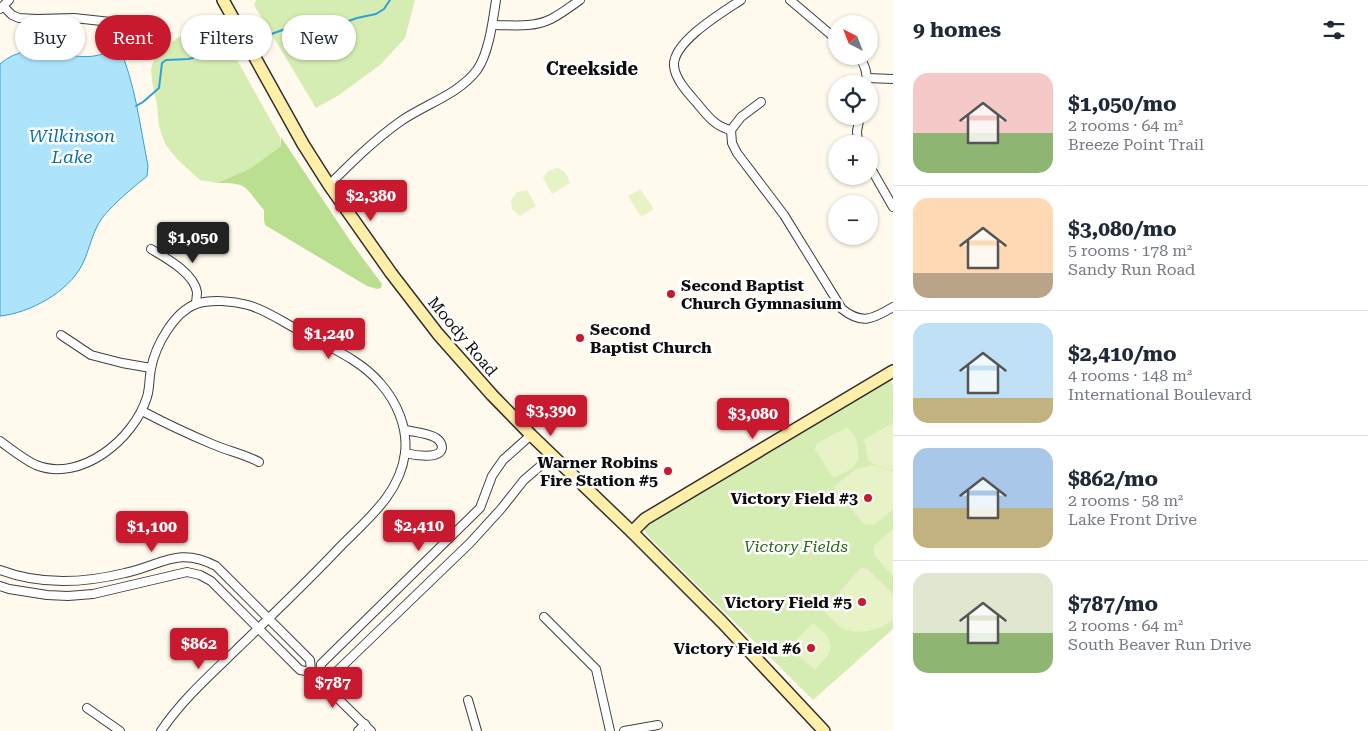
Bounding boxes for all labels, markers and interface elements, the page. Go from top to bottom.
chip: Buy [15,15,85,60]
chip: Rent [95,15,171,60]
chip: Filters [181,15,272,60]
chip: New [282,15,356,60]
north arrow [828,15,878,65]
map controls [828,15,878,245]
icon: filters [1320,16,1348,44]
text: 9 homes [913,18,1001,42]
district label: Creekside [546,58,639,79]
button: locate [828,75,878,125]
text: $1,050/mo [1068,92,1177,116]
icon: home [953,93,1013,153]
text: 2 rooms · 64 m² [1068,116,1183,135]
water label: Wilkinson Lake [29,125,115,167]
button: + [828,135,878,185]
text: Breeze Point Trail [1068,135,1204,154]
pin: $2,380 [330,180,412,222]
text: $2,380 [346,186,396,205]
button: − [828,195,878,245]
text: $3,080/mo [1068,217,1177,241]
icon: home [953,218,1013,278]
pin: $1,050 [152,222,234,264]
text: $1,050 [168,228,218,247]
text: 5 rooms · 178 m² [1068,241,1192,260]
text: Sandy Run Road [1068,260,1195,279]
place label: Second Baptist Church Gymnasium [681,276,842,313]
marker: Second Baptist Church Gymnasium [665,288,677,300]
street label: Moody Road [424,293,501,380]
pin: $1,240 [288,318,370,360]
place label: Second Baptist Church [590,320,712,357]
text: $1,240 [304,324,354,343]
marker: Second Baptist Church [574,332,586,344]
text: $2,410/mo [1068,342,1177,366]
icon: home [953,343,1013,403]
text: 4 rooms · 148 m² [1068,366,1192,385]
text: International Boulevard [1068,385,1252,404]
pin: $3,390 [510,394,592,437]
pin: $3,080 [712,398,794,440]
text: $3,390 [526,401,576,420]
text: $3,080 [728,404,778,423]
place label: Warner Robins Fire Station #5 [537,453,658,490]
marker: Warner Robins Fire Station #5 [662,465,674,477]
text: $862/mo [1068,467,1158,491]
icon: home [953,468,1013,528]
place label: Victory Field #3 [730,489,858,508]
text: 2 rooms · 58 m² [1068,491,1183,510]
marker: Victory Field #3 [862,492,874,504]
pin: $1,100 [111,510,193,553]
pin: $2,410 [378,510,460,552]
text: Lake Front Drive [1068,510,1197,529]
text: $2,410 [394,516,444,535]
text: $1,100 [127,517,177,536]
park label: Victory Fields [744,537,848,556]
text: $787/mo [1068,592,1158,616]
place label: Victory Field #5 [724,593,852,612]
icon: home [953,593,1013,653]
marker: Victory Field #5 [856,596,868,608]
text: 2 rooms · 64 m² [1068,616,1183,635]
pin: $862 [169,628,229,670]
text: $862 [181,634,217,653]
text: South Beaver Run Drive [1068,635,1251,654]
place label: Victory Field #6 [673,639,801,658]
marker: Victory Field #6 [805,642,817,654]
pin: $787 [303,666,363,709]
text: $787 [315,673,351,692]

